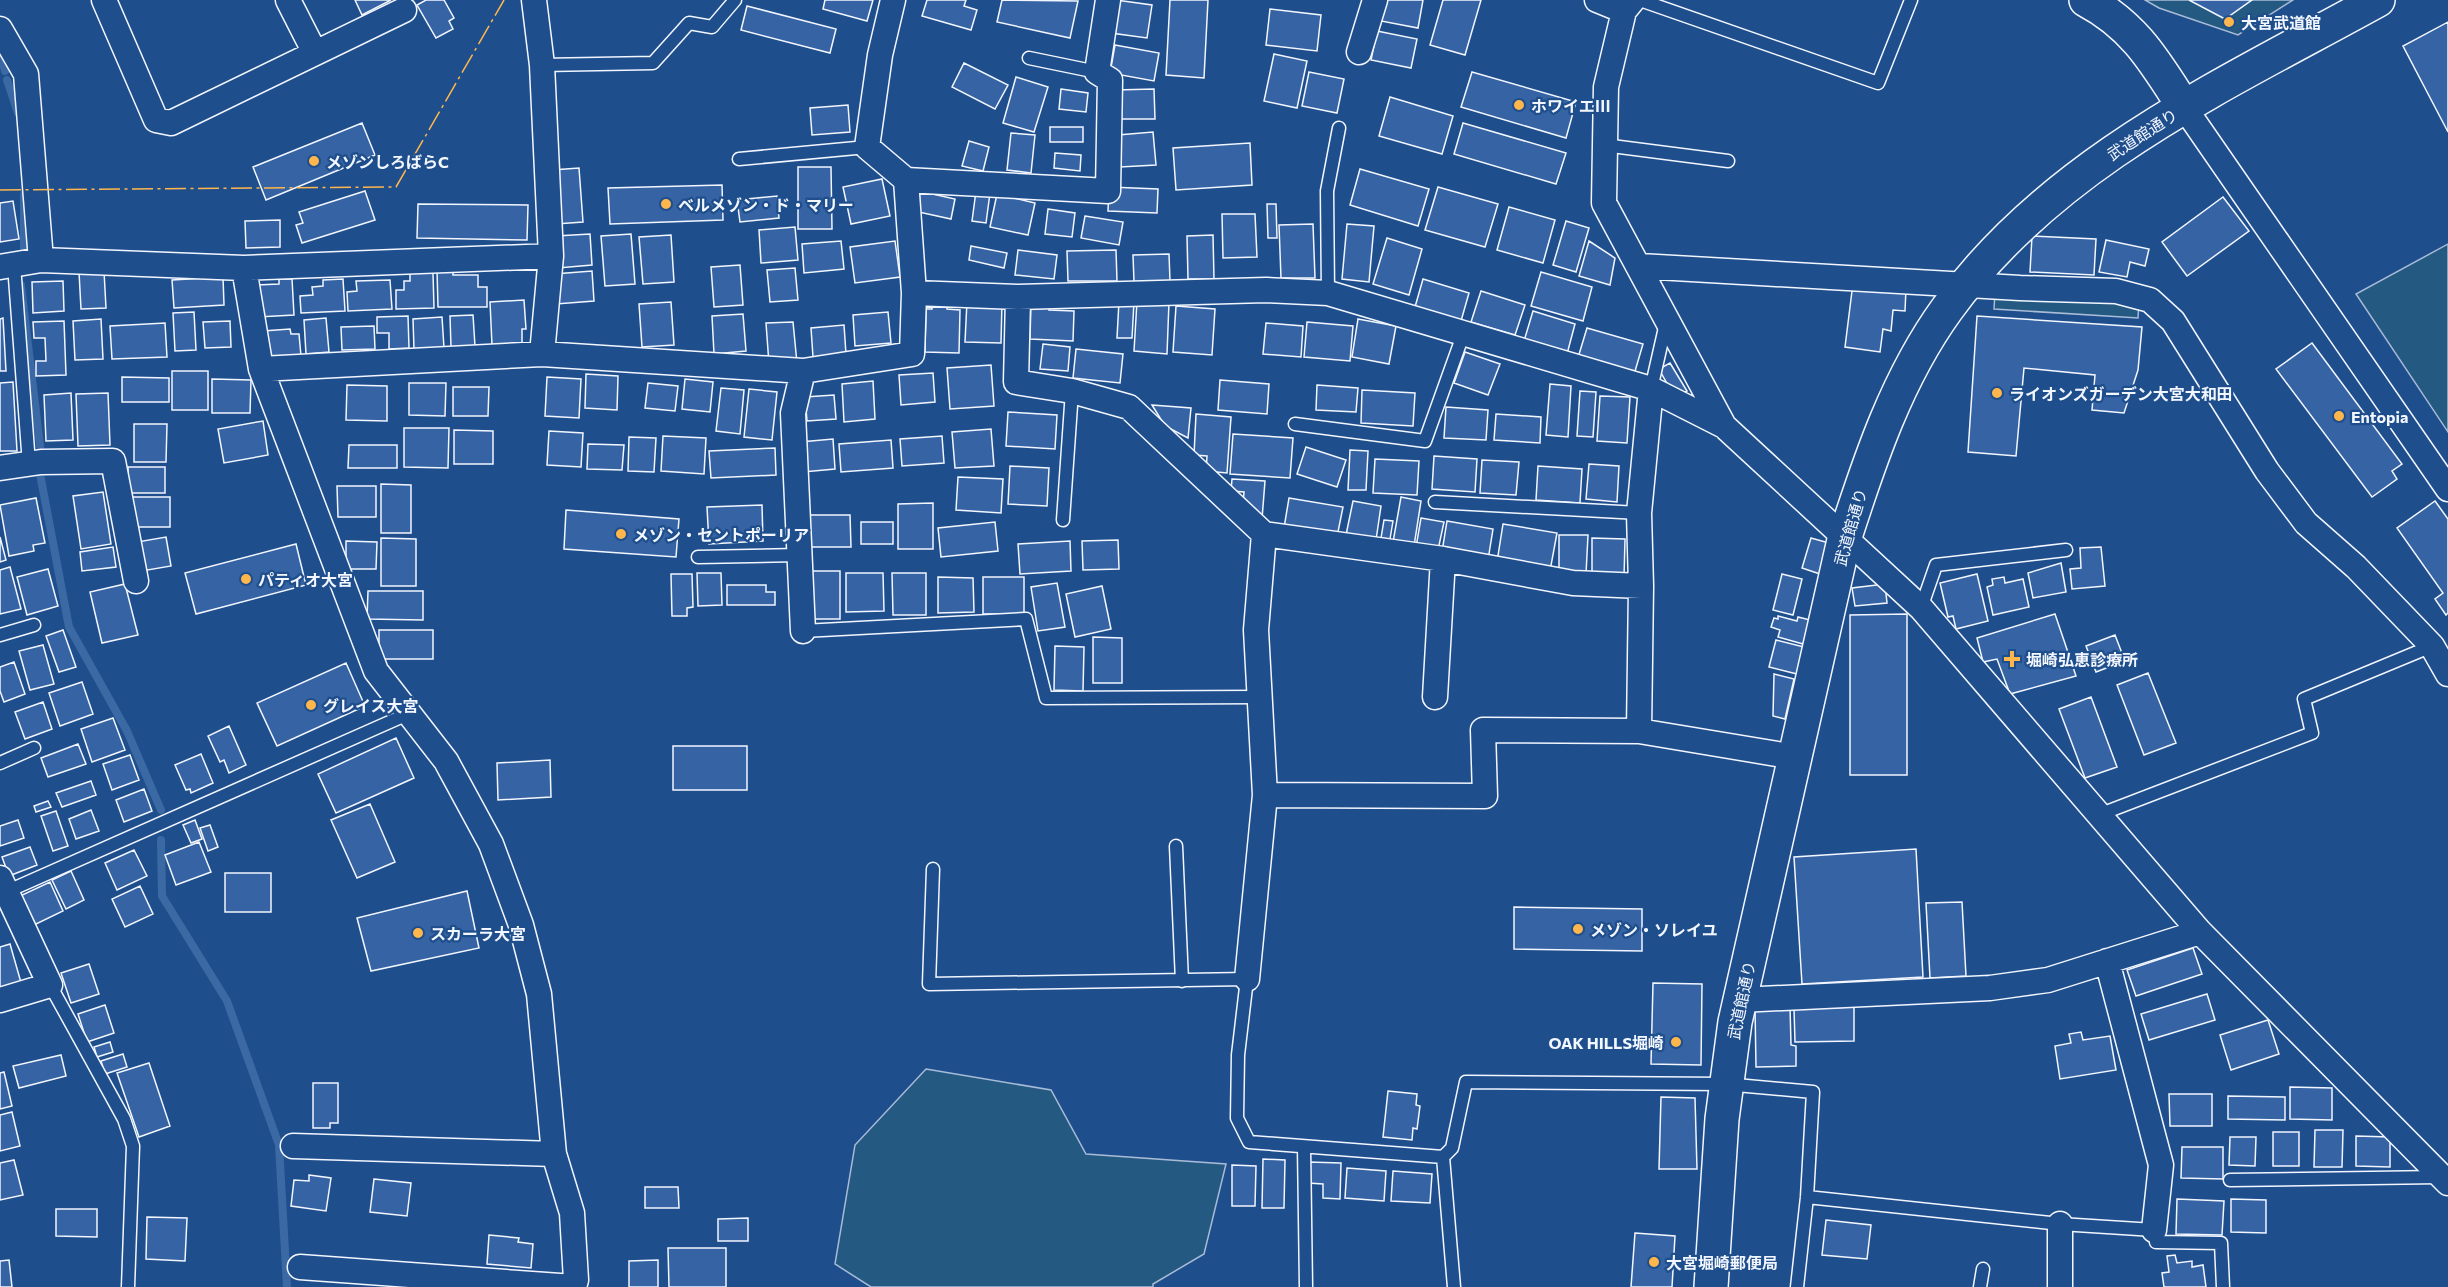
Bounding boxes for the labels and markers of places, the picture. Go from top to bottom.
place label: 大宮武道館 [2241,13,2321,32]
marker: 大宮武道館 [2222,15,2236,29]
place label: ホワイエⅢ [1531,96,1611,115]
marker: ホワイエⅢ [1512,98,1526,112]
place label: メゾンしろばらC [326,152,449,171]
marker: メゾンしろばらC [307,154,321,168]
place label: ベルメゾン・ド・マリー [678,195,854,214]
marker: ベルメゾン・ド・マリー [659,197,673,211]
place label: ライオンズガーデン大宮大和田 [2009,384,2233,403]
marker: ライオンズガーデン大宮大和田 [1990,386,2004,400]
place label: Entopia [2351,407,2408,426]
marker: Entopia [2332,409,2346,423]
place label: メゾン・セントポーリア [633,525,809,544]
marker: メゾン・セントポーリア [614,527,628,541]
place label: パティオ大宮 [258,570,353,589]
marker: パティオ大宮 [239,572,253,586]
marker: 堀崎弘恵診療所 [2003,650,2021,668]
place label: 堀崎弘恵診療所 [2026,650,2138,669]
place label: グレイス大宮 [323,696,419,715]
marker: グレイス大宮 [304,698,318,712]
place label: メゾン・ソレイユ [1590,920,1718,939]
marker: メゾン・ソレイユ [1571,922,1585,936]
place label: スカーラ大宮 [430,924,526,943]
marker: スカーラ大宮 [411,926,425,940]
place label: OAK HILLS堀崎 [1549,1033,1664,1052]
marker: OAK HILLS堀崎 [1669,1035,1683,1049]
place label: 大宮堀崎郵便局 [1666,1253,1778,1272]
marker: 大宮堀崎郵便局 [1647,1255,1661,1269]

